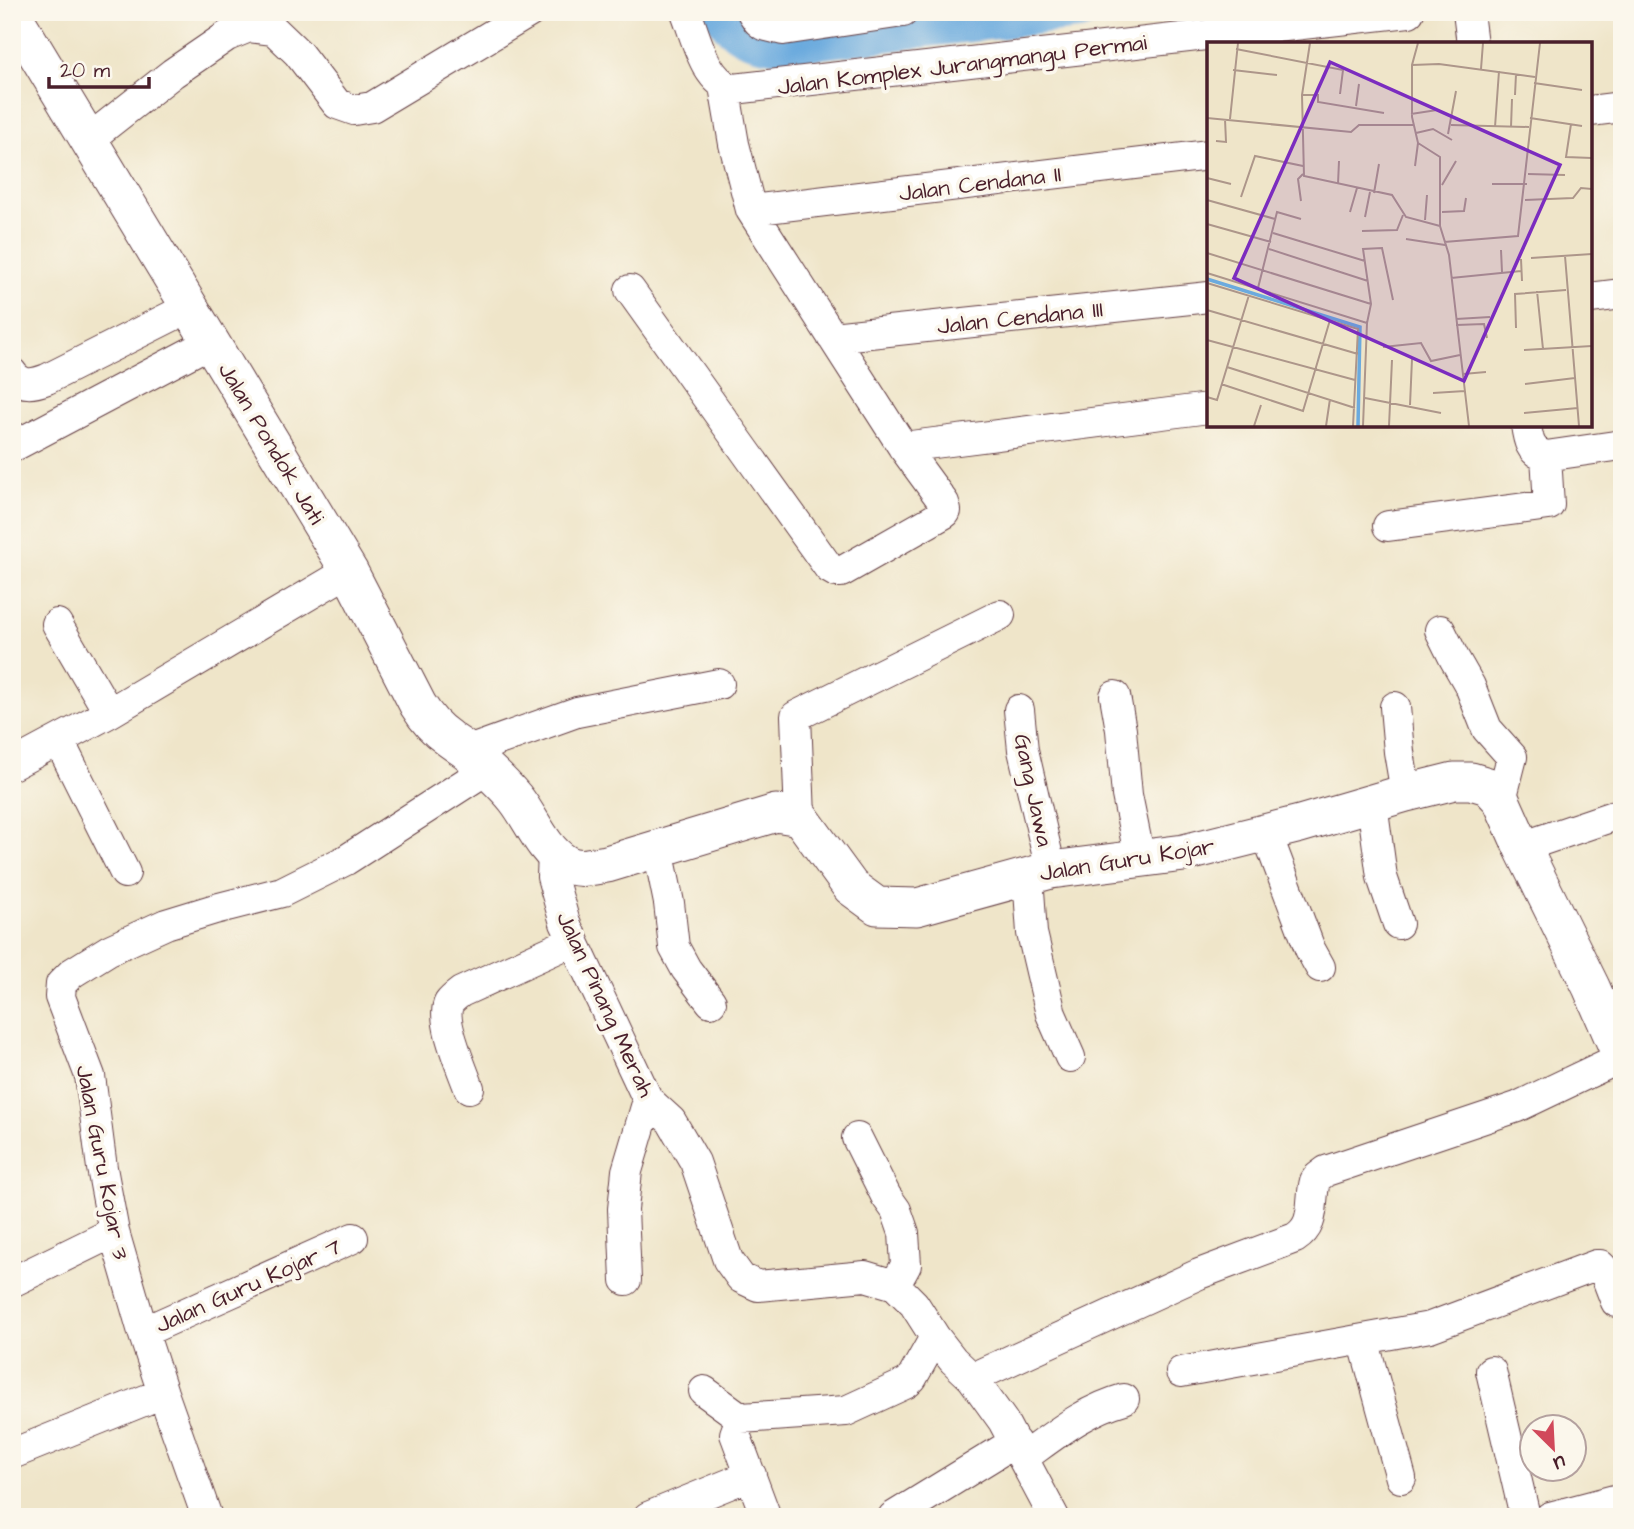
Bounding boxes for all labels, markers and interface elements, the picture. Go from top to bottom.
street label: Jalan Komplex Jurangmangu Permai [776,26,1149,105]
inset map [1207,42,1592,427]
scale bar [49,46,149,90]
text: 20 m [60,56,111,85]
street label: Jalan Cendana II [897,158,1063,210]
street label: Jalan Cendana III [936,293,1105,343]
street label: Jalan Pondok Jati [210,357,332,531]
street label: Gang Jawa [1005,731,1061,850]
street label: Jalan Guru Kojar [1038,830,1217,890]
street label: Jalan Pinang Merah [547,907,662,1103]
street label: Jalan Guru Kojar 3 [67,1062,137,1262]
street label: Jalan Guru Kojar 7 [151,1231,346,1341]
north arrow [1518,1414,1588,1484]
text: U [1549,1448,1570,1477]

